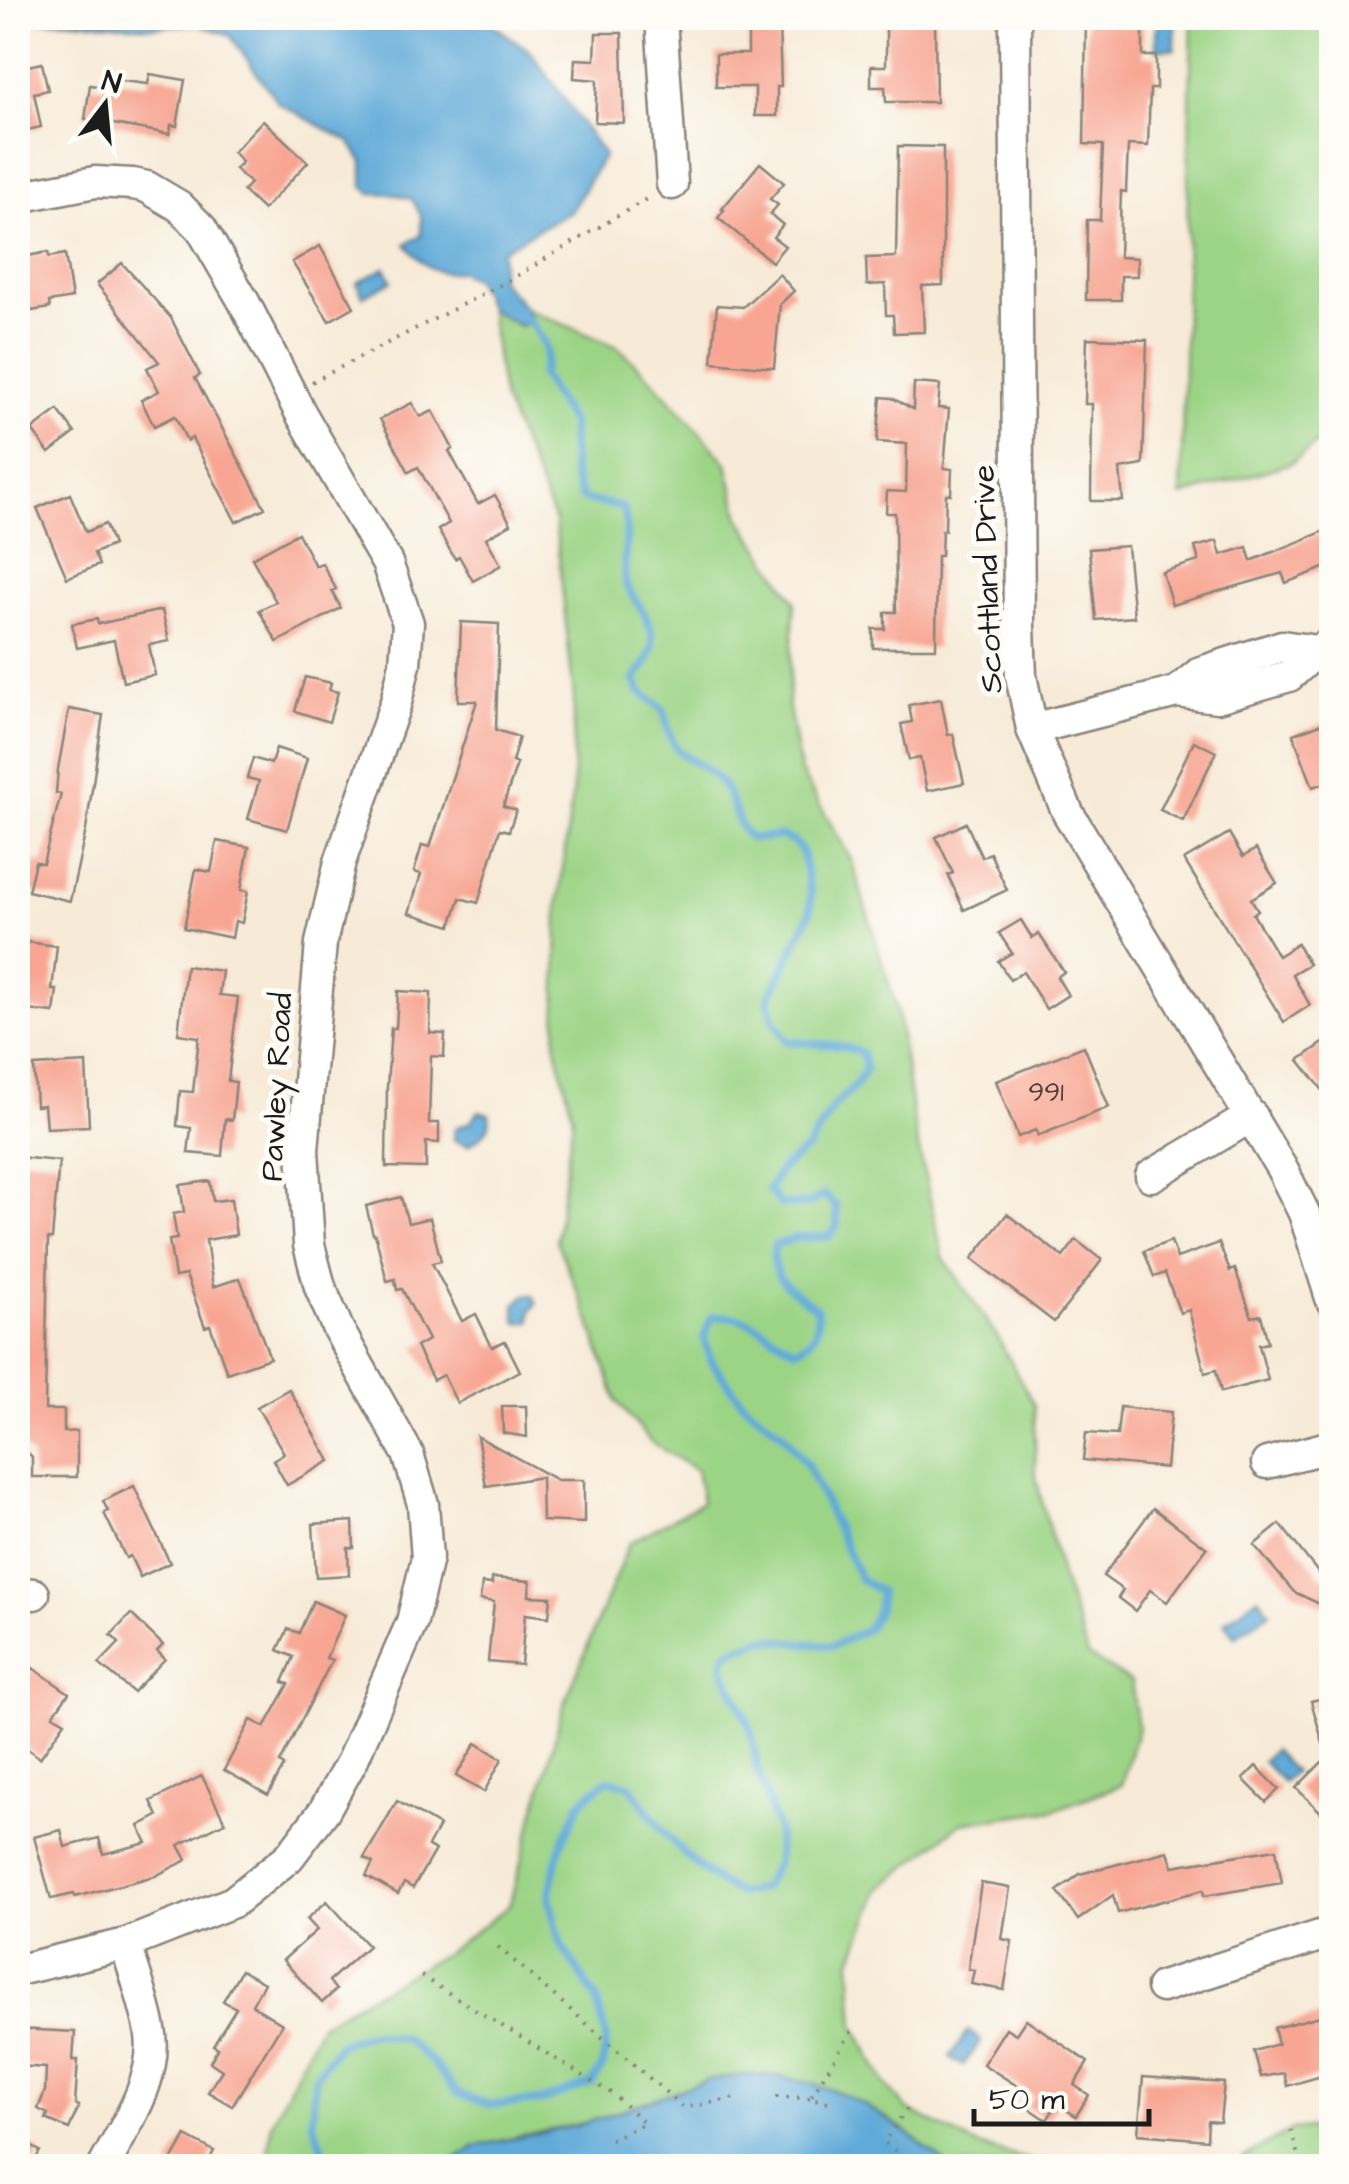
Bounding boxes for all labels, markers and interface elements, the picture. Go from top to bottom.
north arrow [55,55,155,155]
text: N [98,61,126,104]
street label: Scottland Drive [962,464,1014,694]
street label: Pawley Road [250,992,304,1182]
house number: 991 [1028,1073,1064,1112]
scale bar [974,2064,1149,2126]
text: 50 m [989,2079,1065,2121]

